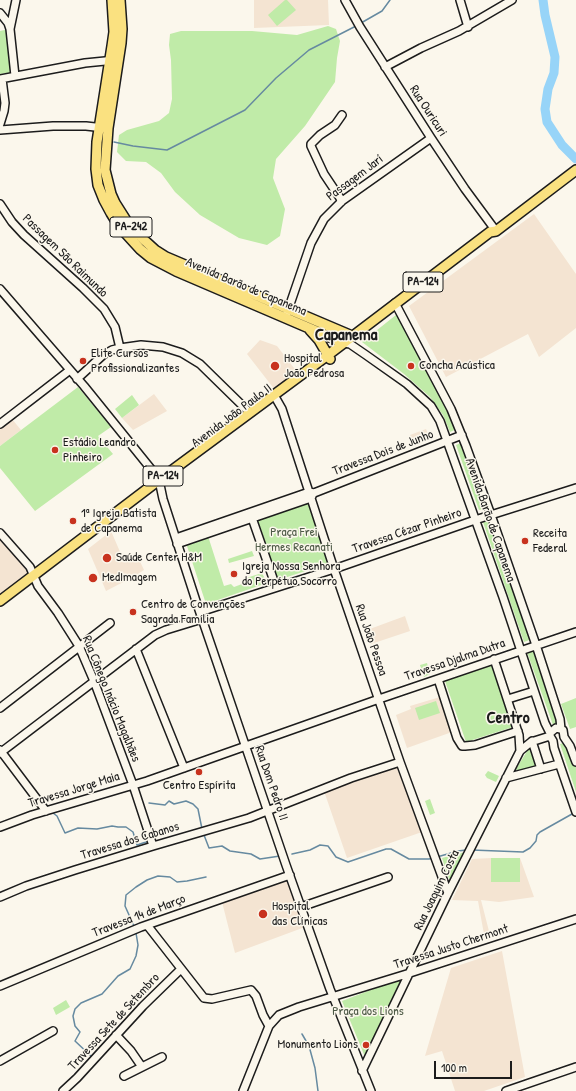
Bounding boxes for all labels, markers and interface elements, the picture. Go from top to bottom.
street label: Rua Ouricuri [406,83,450,139]
street label: Passagem Jarí [324,152,386,204]
street label: Passagem São Raimundo [19,211,111,301]
road number: PA-242 [110,217,152,237]
street label: Avenida Barão de Capanema [183,254,309,320]
road number: PA-124 [403,272,443,292]
district label: Capanema [315,325,377,345]
place label: Elite Cursos Profissionalizantes [91,346,179,377]
place label: Hospital João Pedrosa [284,351,344,382]
marker: Elite Cursos Profissionalizantes [78,356,88,366]
place label: Concha Acústica [419,358,495,374]
marker: Hospital João Pedrosa [269,360,281,372]
marker: Concha Acústica [406,361,416,371]
street label: Avenida João Paulo II [189,381,275,451]
street label: Travessa Dois de Junho [330,427,436,479]
place label: Estádio Leandro Pinheiro [63,435,136,466]
marker: Estádio Leandro Pinheiro [50,445,60,455]
street label: Avenida Barão de Capanema [461,456,519,584]
road number: PA-124 [143,466,183,486]
street label: Travessa Cézar Pinheiro [350,505,464,557]
place label: 1ª Igreja Batista de Capanema [81,506,156,537]
marker: 1ª Igreja Batista de Capanema [68,516,78,526]
park label: Praça Frei Hermes Recanati [255,525,333,556]
place label: Receita Federal [533,526,567,557]
marker: Receita Federal [520,536,530,546]
place label: Saúde Center H&M [116,550,202,566]
marker: Saúde Center H&M [101,552,113,564]
place label: Igreja Nossa Senhora do Perpétuo Socorro [242,559,340,590]
marker: Igreja Nossa Senhora do Perpétuo Socorro [229,569,239,579]
place label: MedImagem [102,570,157,586]
marker: MedImagem [87,572,99,584]
place label: Centro de Convenções Sagrada Família [141,597,245,628]
street label: Rua João Pessoa [352,602,390,678]
marker: Centro de Convenções Sagrada Família [128,607,138,617]
street label: Rua Cônego Inácio Magalhães [79,634,143,764]
street label: Travessa Djalma Dutra [403,635,507,685]
district label: Centro [486,708,530,728]
street label: Rua Dom Pedro II [251,743,291,823]
marker: Centro Espírita [194,767,204,777]
street label: Travessa Jorge Maia [27,769,121,811]
place label: Centro Espírita [163,778,235,794]
street label: Travessa dos Cabanos [79,819,181,863]
street label: Rua Joaquim Costa [411,847,463,933]
street label: Travessa 14 de Março [90,891,188,941]
place label: Hospital das Clínicas [272,899,328,930]
marker: Hospital das Clínicas [257,908,269,920]
street label: Travessa Justo Chermont [392,921,510,973]
street label: Travessa Sete de Setembro [65,970,163,1074]
park label: Praça dos Lions [332,1004,404,1020]
place label: Monumento Lions [277,1037,358,1053]
marker: Monumento Lions [361,1040,371,1050]
scale bar [436,1053,514,1079]
text: 100 m [441,1059,467,1076]

